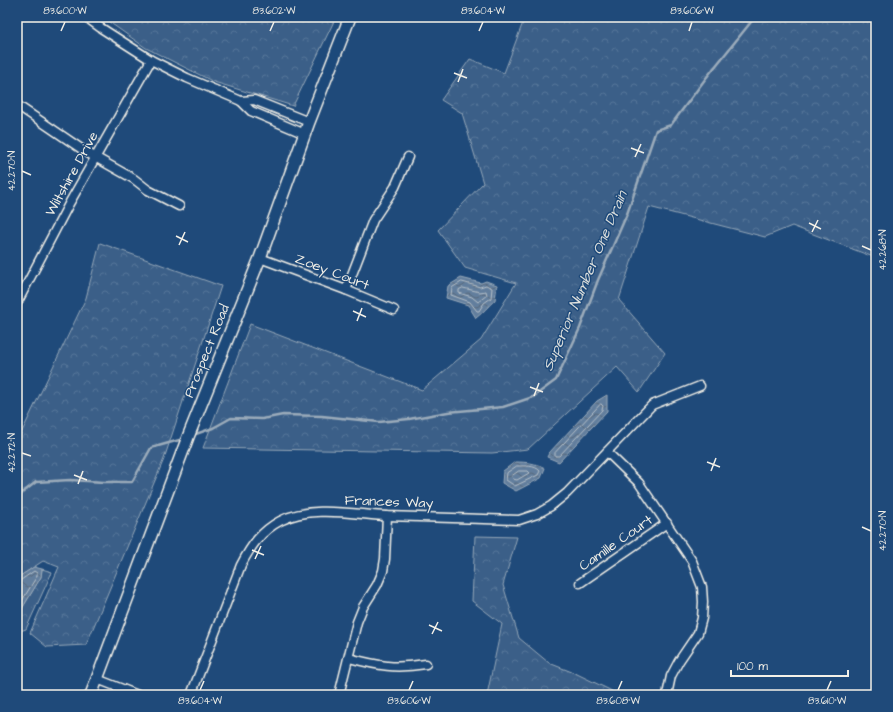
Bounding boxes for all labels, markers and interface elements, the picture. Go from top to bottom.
text: 83.600°W [43,4,87,18]
text: 83.602°W [253,4,296,18]
text: 83.604°W [461,4,506,18]
text: 83.606°W [670,4,714,18]
street label: Wiltshire Drive [40,128,104,220]
text: 42.270°N [5,151,19,191]
water label: Superior Number One Drain [538,186,633,374]
text: 42.268°N [876,230,890,270]
street label: Zoey Court [292,249,372,295]
street label: Prospect Road [179,301,235,401]
text: 42.272°N [5,433,19,473]
street label: Frances Way [344,490,434,514]
street label: Camille Court [575,510,657,576]
text: 42.270°N [876,511,890,551]
scale bar [731,652,848,678]
text: 100 m [737,658,768,675]
text: 83.604°W [178,694,223,708]
text: 83.606°W [387,694,431,708]
text: 83.608°W [596,694,640,708]
text: 83.610°W [808,694,847,708]

